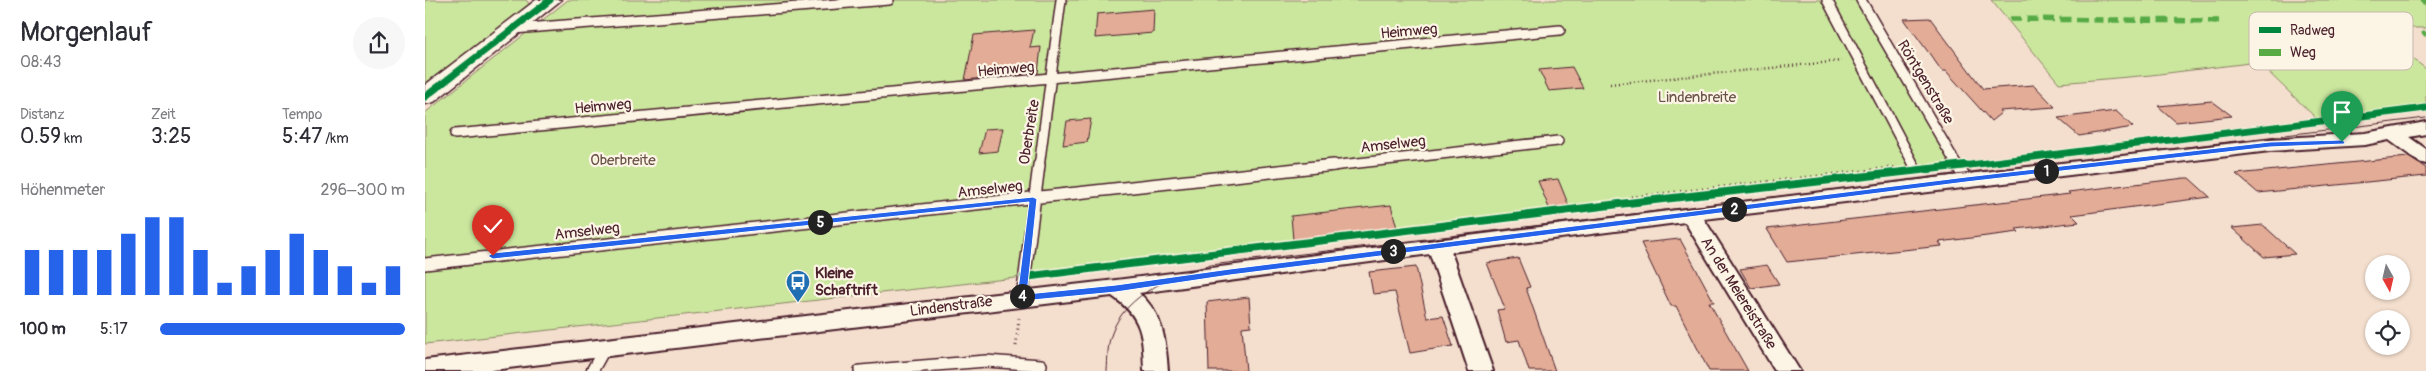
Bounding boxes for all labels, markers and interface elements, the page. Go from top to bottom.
legend [2249,12,2413,70]
text: Morgenlauf [20,15,153,50]
button: share [353,17,405,69]
street label: Heimweg [1380,20,1438,43]
text: Radweg [2290,22,2335,39]
street label: Röntgenstraße [1893,37,1958,128]
text: Weg [2290,44,2316,61]
text: 08:43 [20,52,61,72]
street label: Heimweg [977,58,1035,81]
park label: Lindenbreite [1658,88,1737,107]
pin [2321,91,2363,142]
street label: Heimweg [574,95,632,118]
street label: Oberbreite [1015,98,1044,166]
icon: arrive [2328,98,2356,126]
text: Distanz [20,106,64,123]
text: Zeit [151,106,176,123]
text: Tempo [282,106,322,123]
text: 0.59 [20,123,61,150]
text: 3:25 [151,123,191,150]
text: 5:47 [282,123,322,150]
text: km [61,130,82,147]
text: /km [322,130,349,147]
street label: Amselweg [1360,132,1427,157]
park label: Oberbreite [590,151,656,170]
pin: 1 [2033,158,2059,184]
text: 1 [2044,163,2049,180]
street label: Amselweg [957,177,1024,202]
text: Höhenmeter [20,180,105,200]
text: 296–300 m [321,180,405,200]
pin: 2 [1721,196,1747,222]
text: 2 [1731,201,1738,218]
pin [472,205,514,256]
pin: 5 [807,210,833,234]
icon: check [479,212,507,240]
text: 5 [817,214,824,231]
street label: Amselweg [554,219,621,244]
street label: An der Meiereistraße [1696,234,1781,354]
pin: 3 [1381,238,1405,264]
text: 3 [1390,243,1397,260]
north arrow [2365,255,2410,300]
map controls [2365,255,2410,355]
place label: Kleine Schaftrift [815,264,879,300]
bus stop icon: Kleine Schaftrift [785,269,811,303]
pin: 4 [1009,284,1035,308]
text: 4 [1018,288,1027,305]
street label: Lindenstraße [909,292,994,321]
button: locate [2365,310,2410,355]
text: 100 m [20,319,66,339]
text: 5:17 [100,319,128,339]

